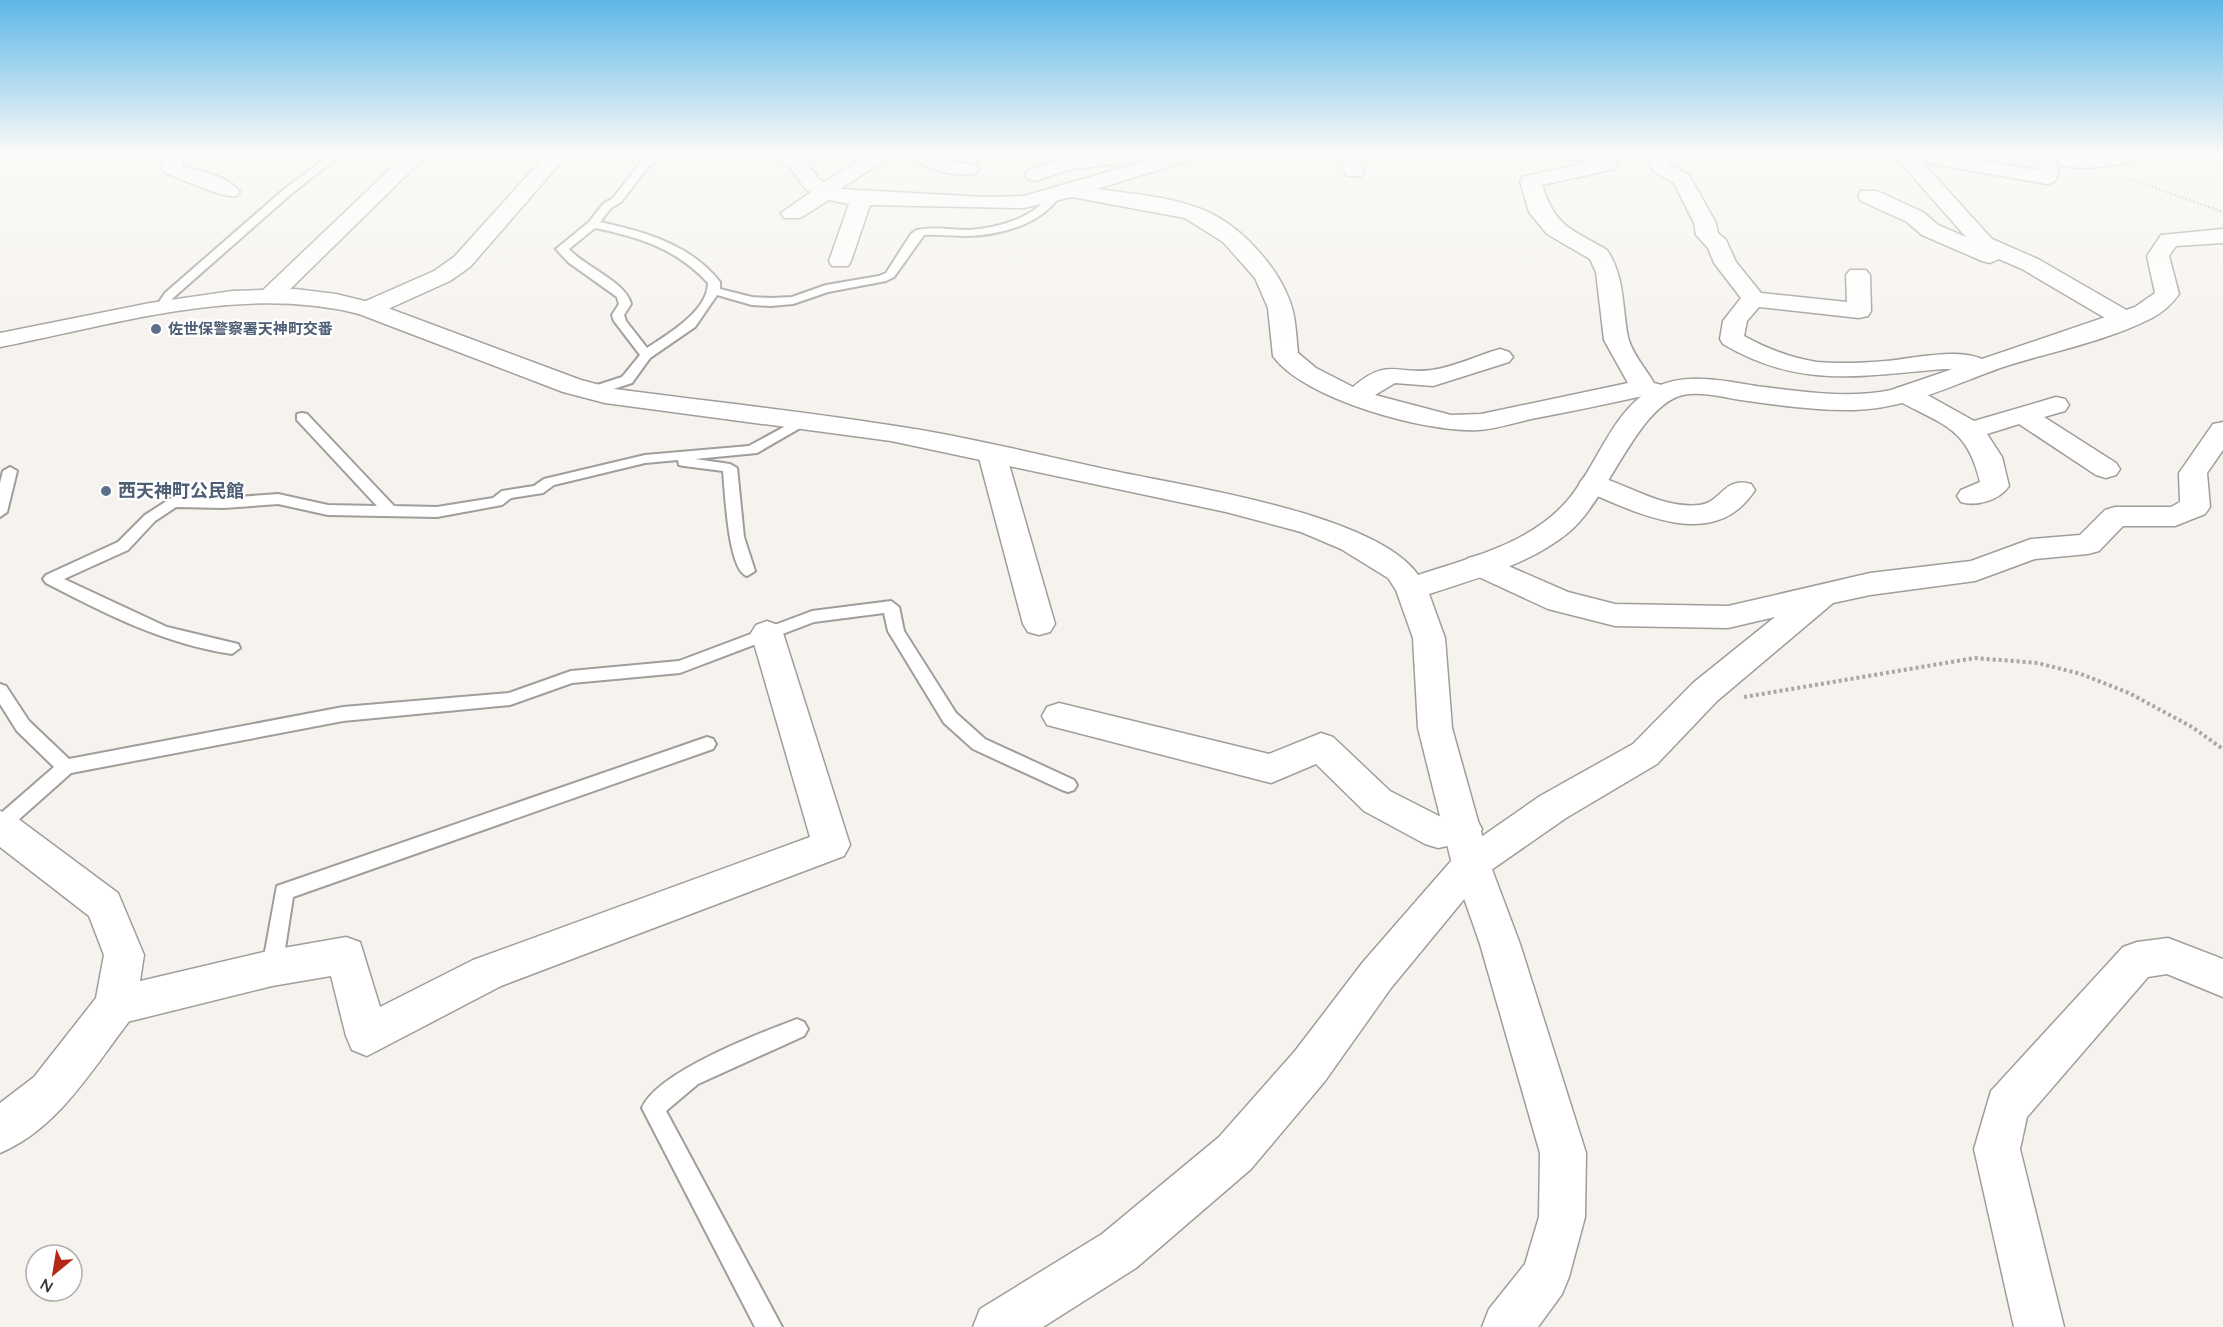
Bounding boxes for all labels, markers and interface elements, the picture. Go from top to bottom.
place label: 佐世保警察署天神町交番 [168,319,333,338]
marker: 佐世保警察署天神町交番 [149,322,163,336]
place label: 西天神町公民館 [118,479,244,502]
marker: 西天神町公民館 [99,484,113,498]
north arrow [24,1243,84,1303]
text: N [36,1274,57,1298]

